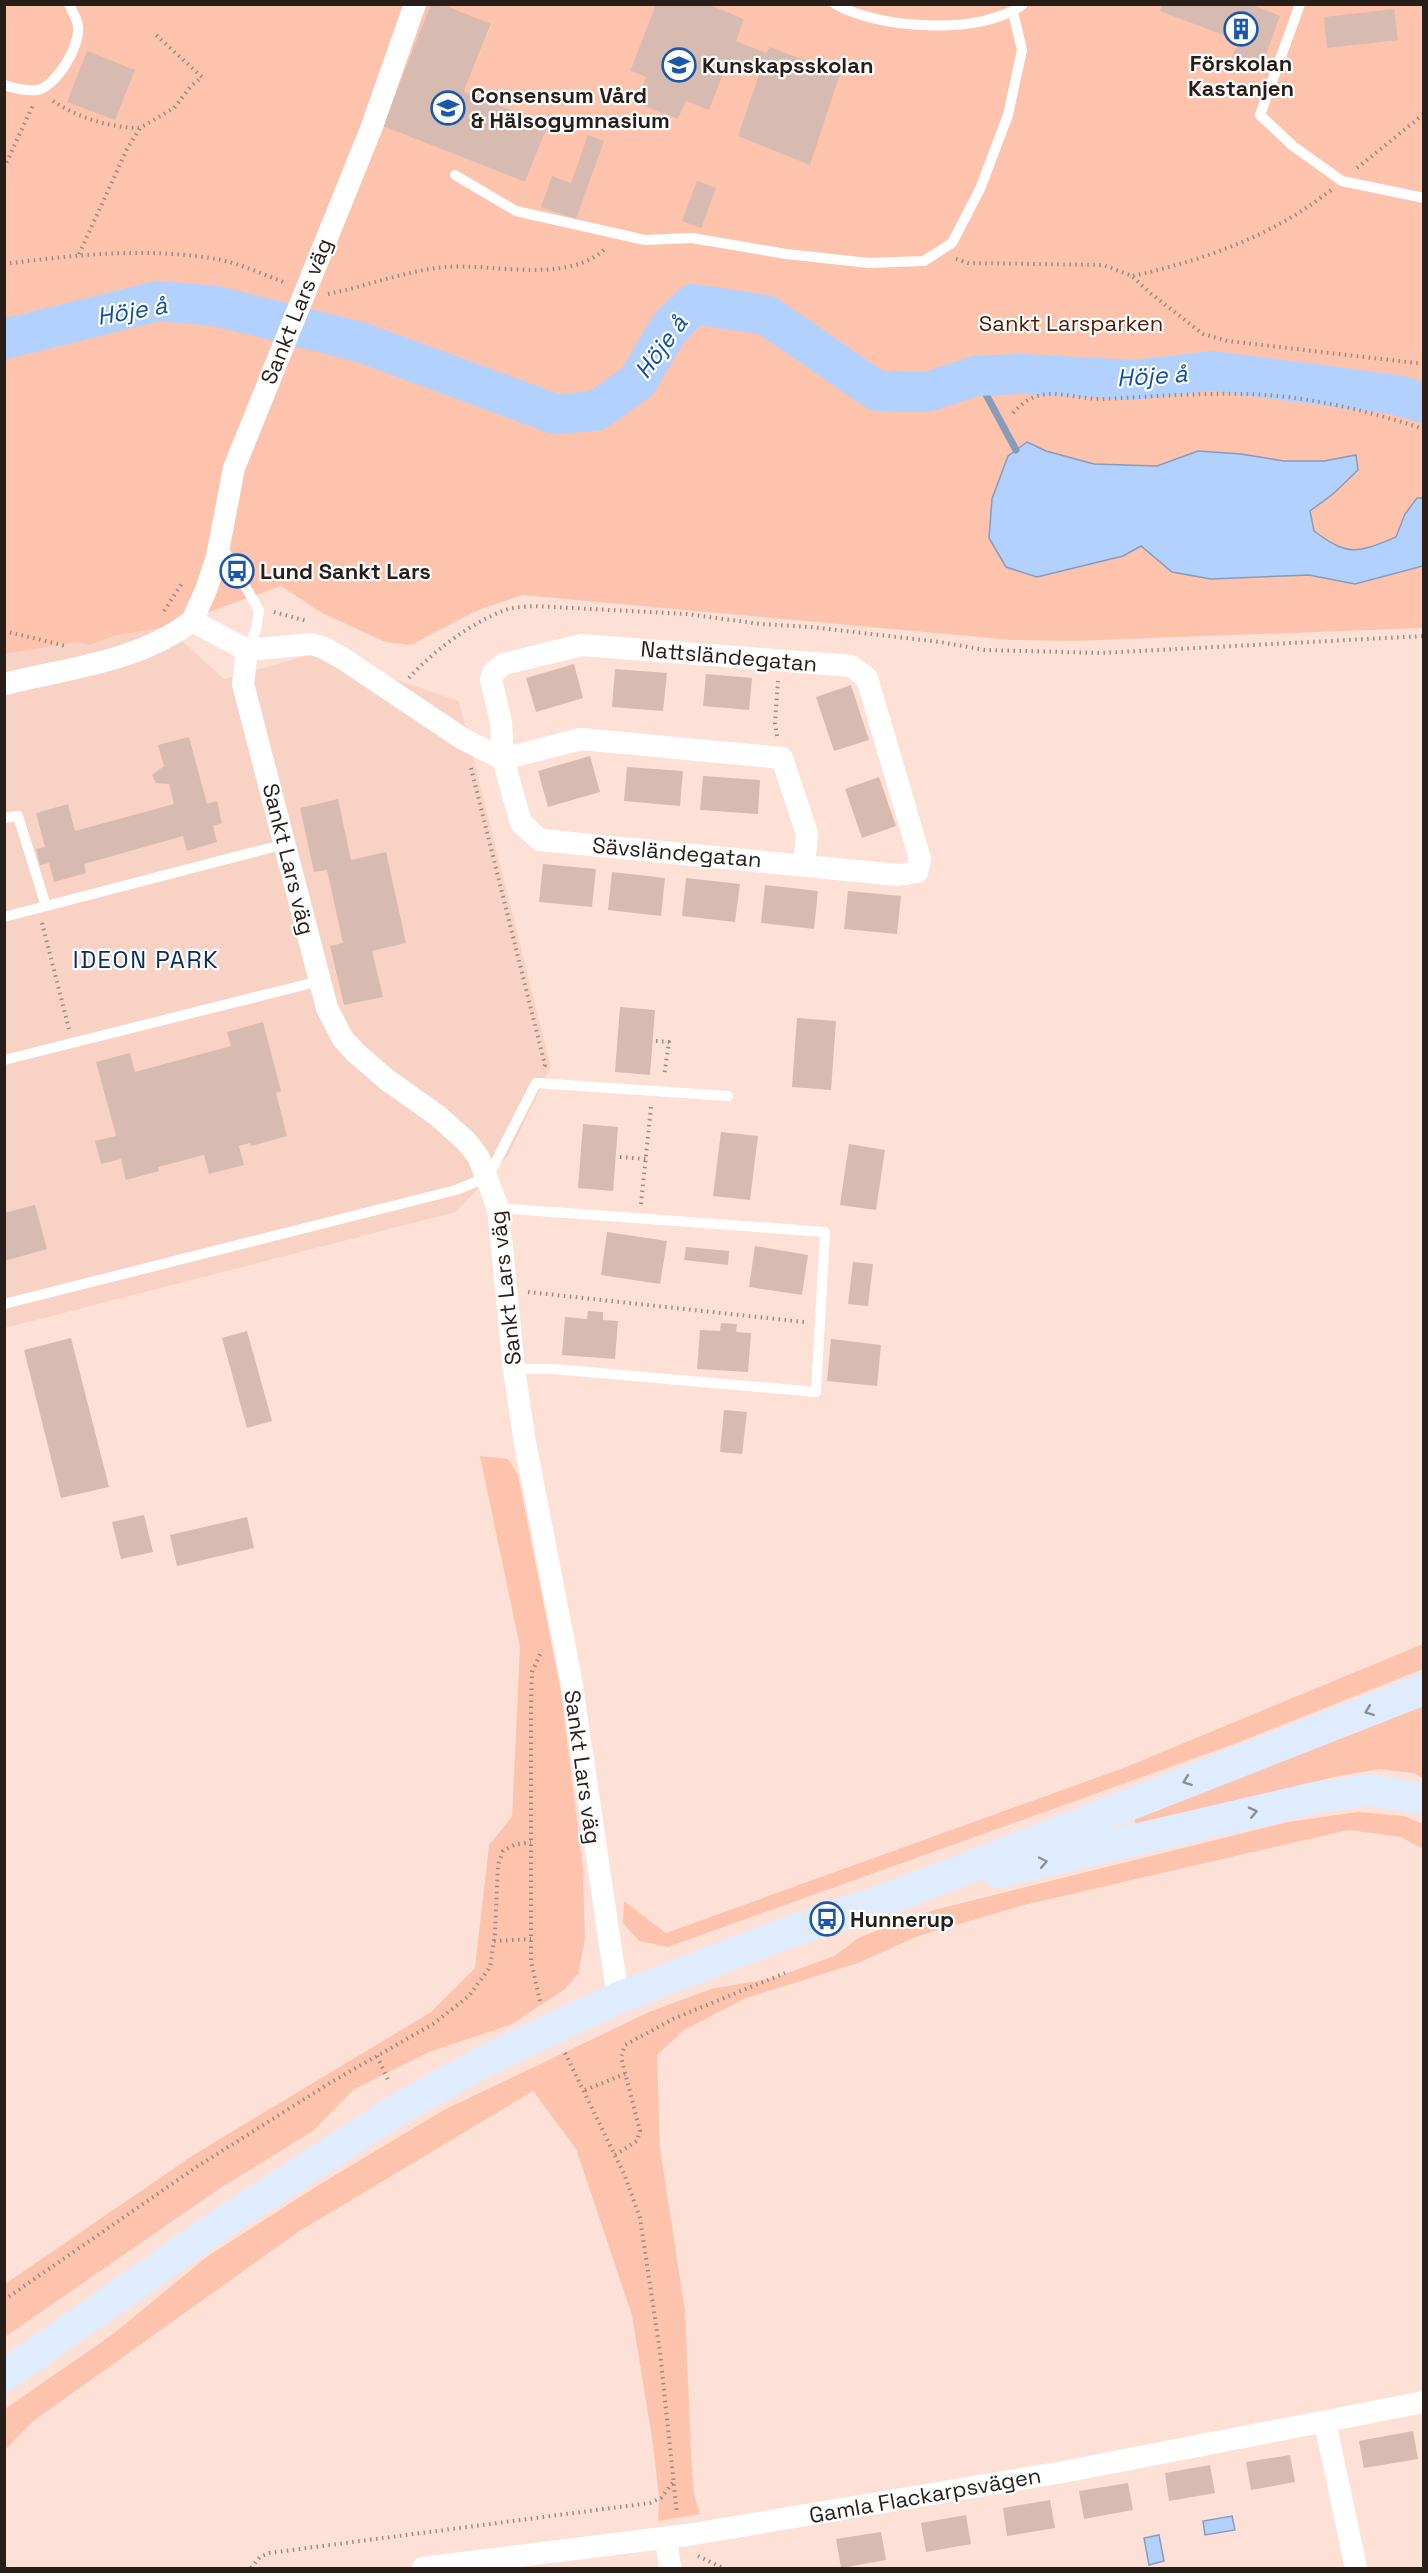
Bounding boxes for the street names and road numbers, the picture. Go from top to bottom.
street label: Sankt Lars väg [254,234,338,388]
street label: Nattsländegatan [640,634,818,678]
street label: Sankt Lars väg [257,780,321,938]
street label: Sävsländegatan [591,831,763,873]
street label: Sankt Lars väg [483,1209,527,1367]
street label: Sankt Lars väg [558,1688,608,1846]
street label: Gamla Flackarpsvägen [807,2461,1043,2529]

